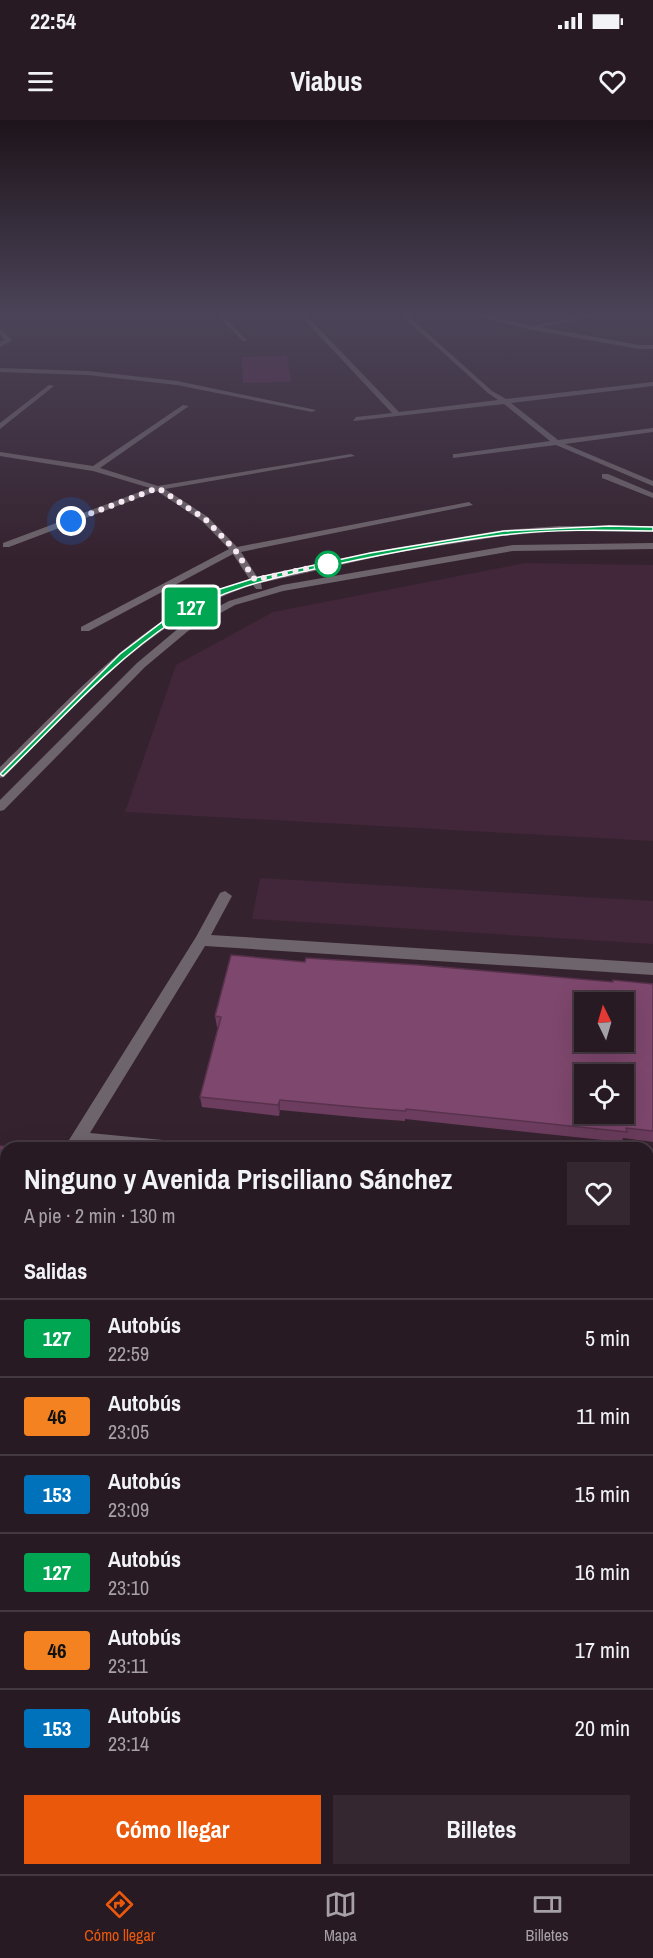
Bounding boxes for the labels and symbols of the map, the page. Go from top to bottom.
your location [56,506,86,536]
unlabelled marker [315,551,341,577]
line badge: 127 [156,588,225,626]
north arrow [574,992,634,1052]

